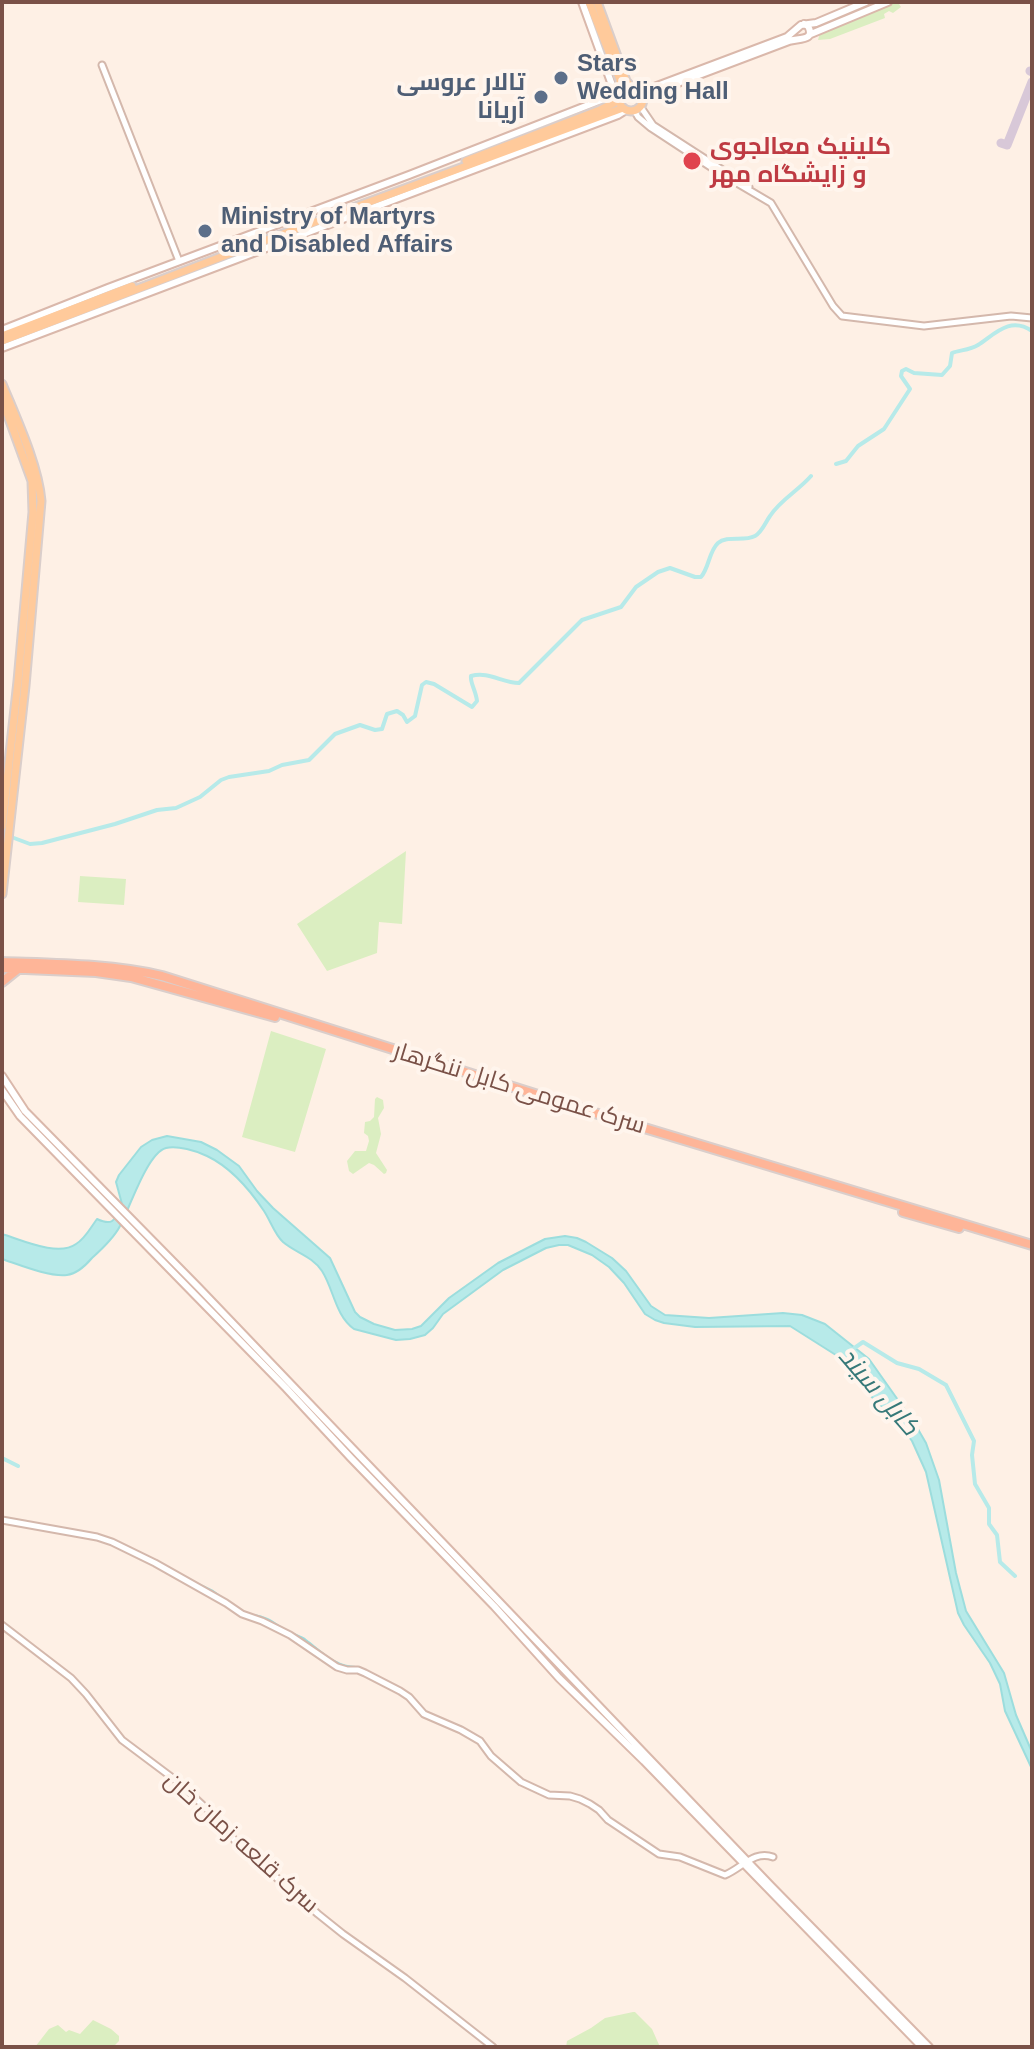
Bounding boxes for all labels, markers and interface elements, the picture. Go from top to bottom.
place label: Stars Wedding Hall [577,50,729,106]
place label: تالار عروسی آریانا [396,69,525,125]
marker: Stars Wedding Hall [552,69,570,87]
marker: تالار عروسی آریانا [532,88,550,106]
place label: کلینیک معالجوی و زایشگاه مهر [710,133,891,189]
marker: کلینیک معالجوی و زایشگاه مهر [681,150,703,172]
place label: Ministry of Martyrs and Disabled Affairs [221,203,453,259]
marker: Ministry of Martyrs and Disabled Affairs [196,222,214,240]
street label: سرک عمومی کابل ننگرهار [390,1037,648,1141]
water label: کابل سيند [831,1341,925,1443]
street label: سرک قلعه زمان خان [158,1766,324,1920]

